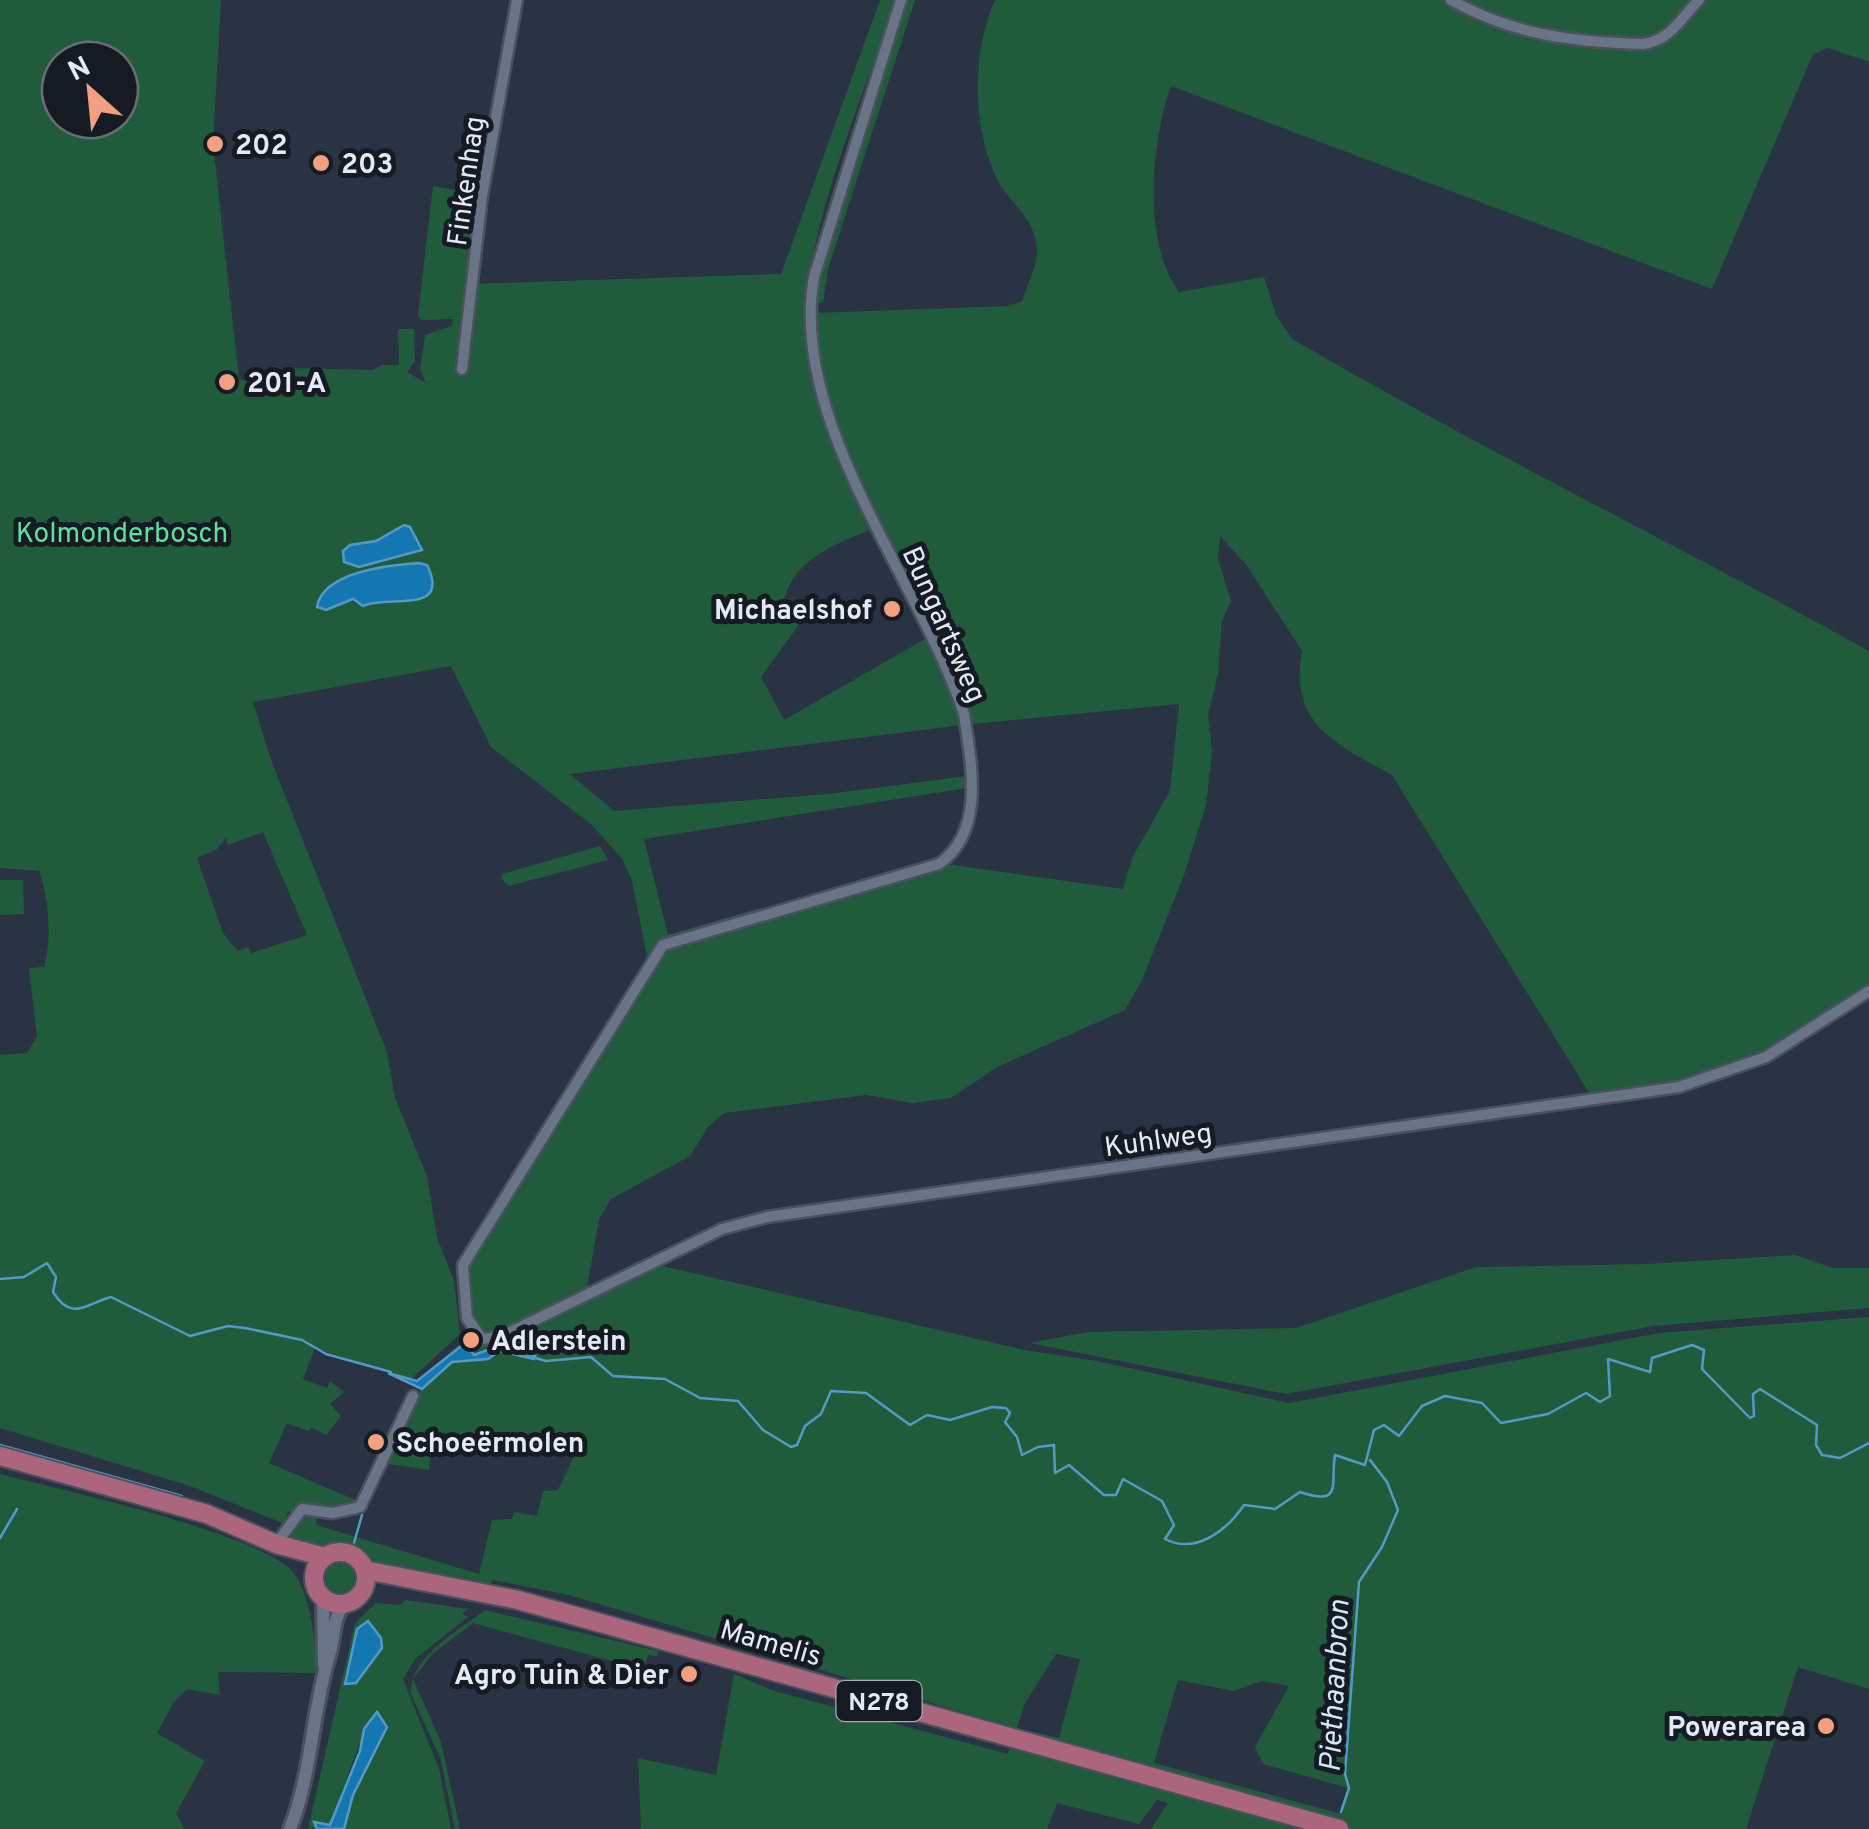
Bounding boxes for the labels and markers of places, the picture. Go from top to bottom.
place label: 202 [235,129,288,165]
marker: 202 [204,133,226,155]
place label: 203 [341,148,393,184]
marker: 203 [310,152,332,174]
place label: 201-A [247,367,326,403]
marker: 201-A [216,371,238,393]
place label: Michaelshof [714,594,872,630]
marker: Michaelshof [881,598,903,620]
place label: Adlerstein [491,1325,627,1361]
marker: Adlerstein [460,1329,482,1351]
place label: Schoeërmolen [396,1427,584,1463]
marker: Schoeërmolen [365,1431,387,1453]
place label: Agro Tuin & Dier [454,1659,669,1695]
marker: Agro Tuin & Dier [678,1663,700,1685]
place label: Powerarea [1667,1711,1806,1747]
marker: Powerarea [1815,1715,1837,1737]

